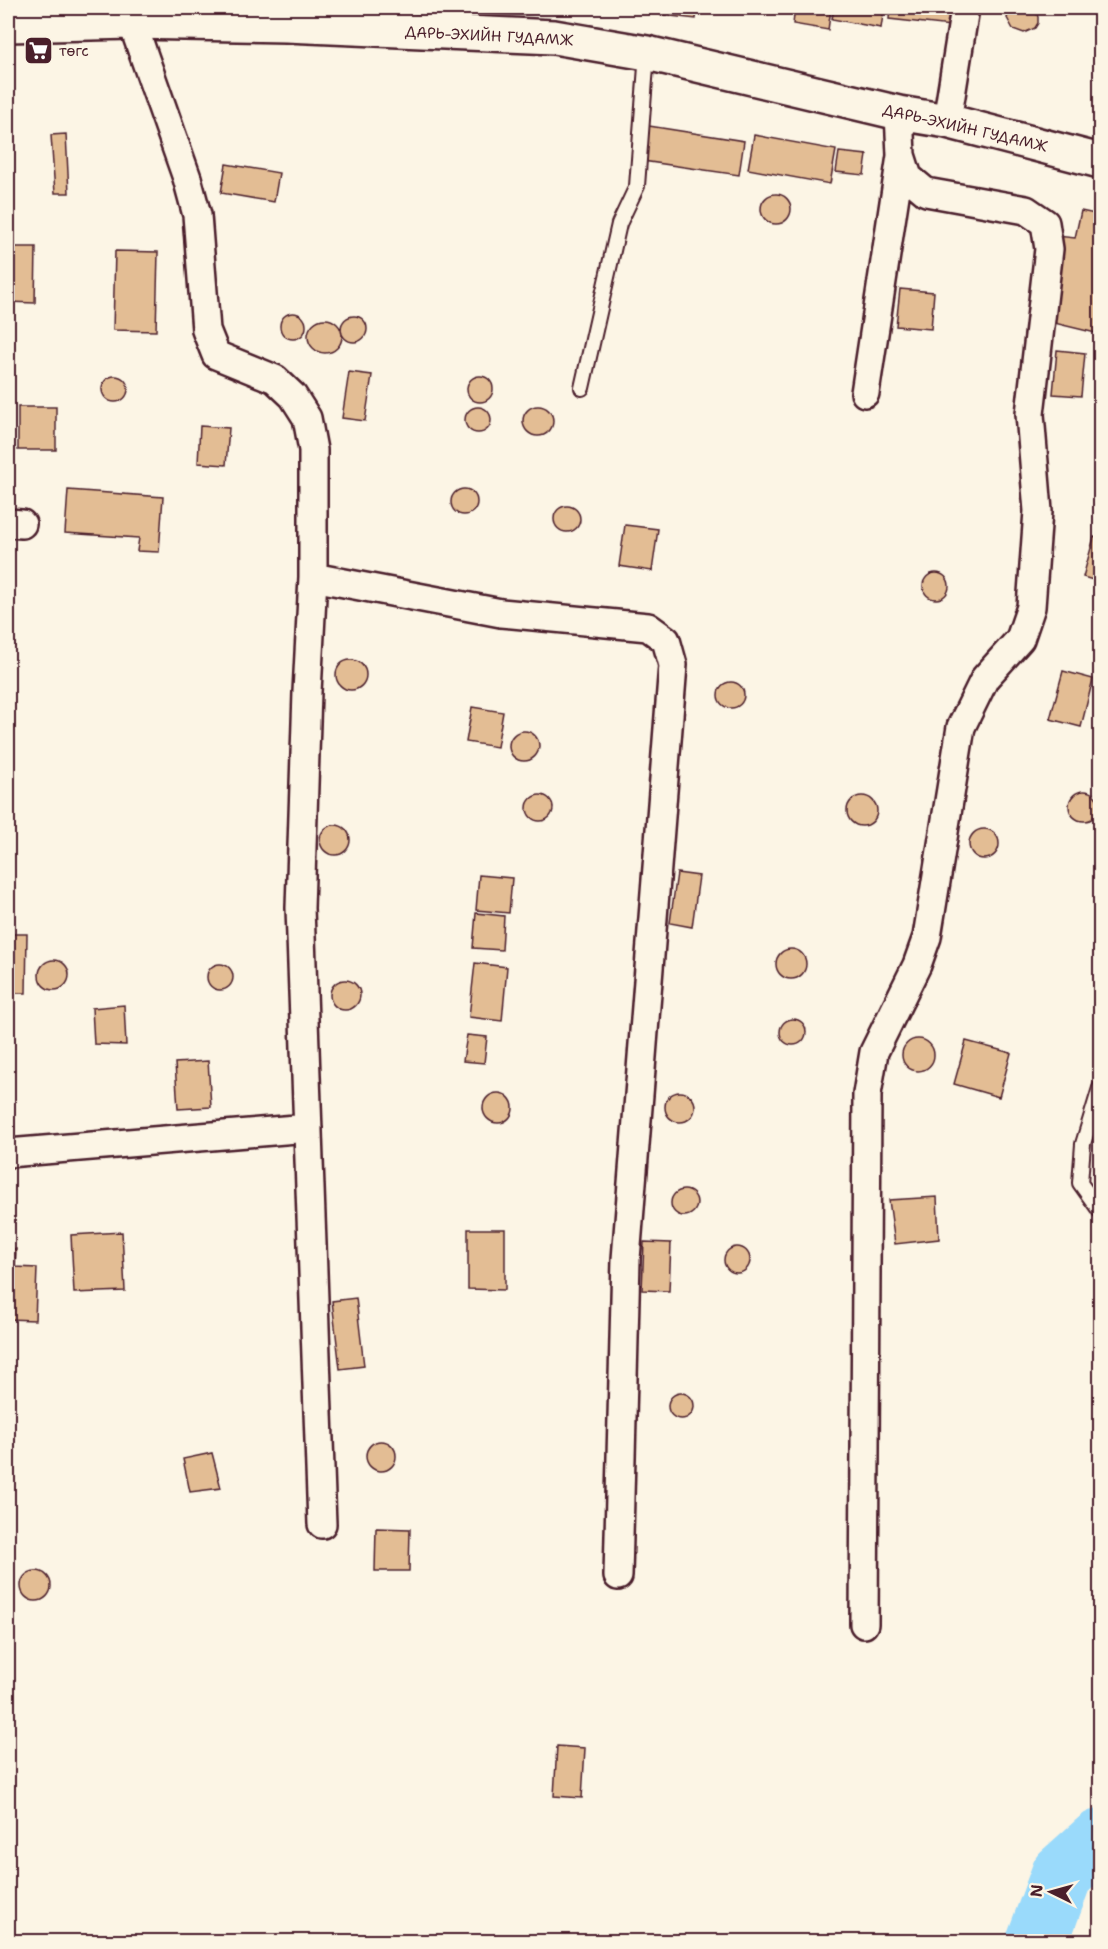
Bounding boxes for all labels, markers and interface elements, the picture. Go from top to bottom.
street label: ДАРЬ-ЭХИЙН ГУДАМЖ [404,21,574,50]
supermarket icon: төгс [22,35,54,67]
place label: төгс [59,41,89,61]
street label: ДАРЬ-ЭХИЙН ГУДАМЖ [881,98,1050,157]
north arrow [1021,1862,1081,1922]
text: N [1026,1884,1048,1898]

